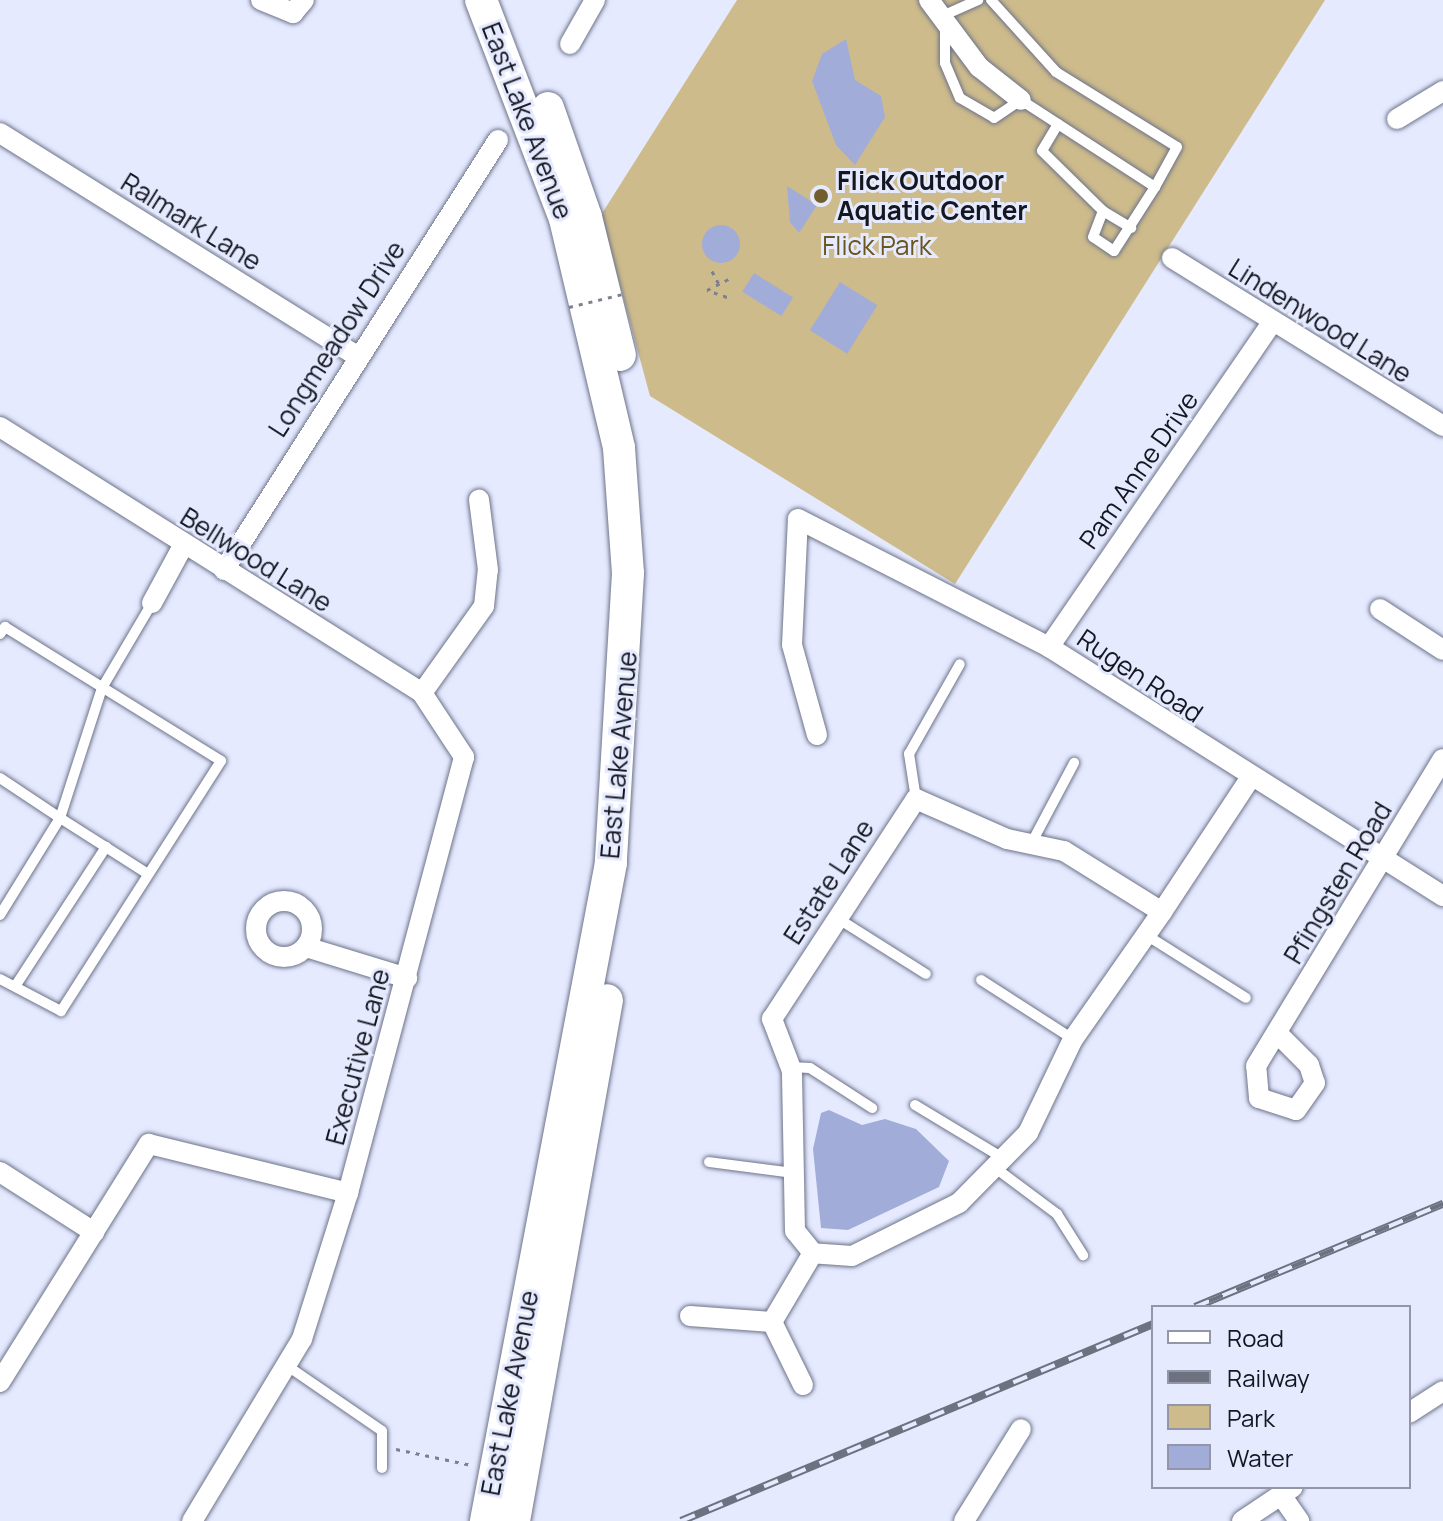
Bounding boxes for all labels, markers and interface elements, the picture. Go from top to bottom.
street label: East Lake Avenue [475,18,579,224]
place label: Flick Outdoor Aquatic Center [837,165,1028,226]
street label: Ralmark Lane [115,167,267,277]
marker: Flick Outdoor Aquatic Center [812,187,830,205]
park label: Flick Park [822,230,932,262]
street label: Longmeadow Drive [262,235,412,443]
street label: Lindenwood Lane [1223,252,1417,390]
street label: Pam Anne Drive [1073,385,1205,555]
street label: Bellwood Lane [175,501,337,619]
street label: Rugen Road [1071,623,1209,729]
street label: East Lake Avenue [594,650,644,860]
street label: Pfingsten Road [1278,797,1398,969]
street label: Estate Lane [777,814,881,950]
street label: Executive Lane [320,966,396,1148]
street label: East Lake Avenue [475,1288,545,1498]
legend [1151,1305,1411,1489]
text: Road [1227,1321,1284,1354]
text: Railway [1227,1361,1310,1394]
text: Park [1227,1401,1275,1434]
text: Water [1227,1441,1294,1474]

